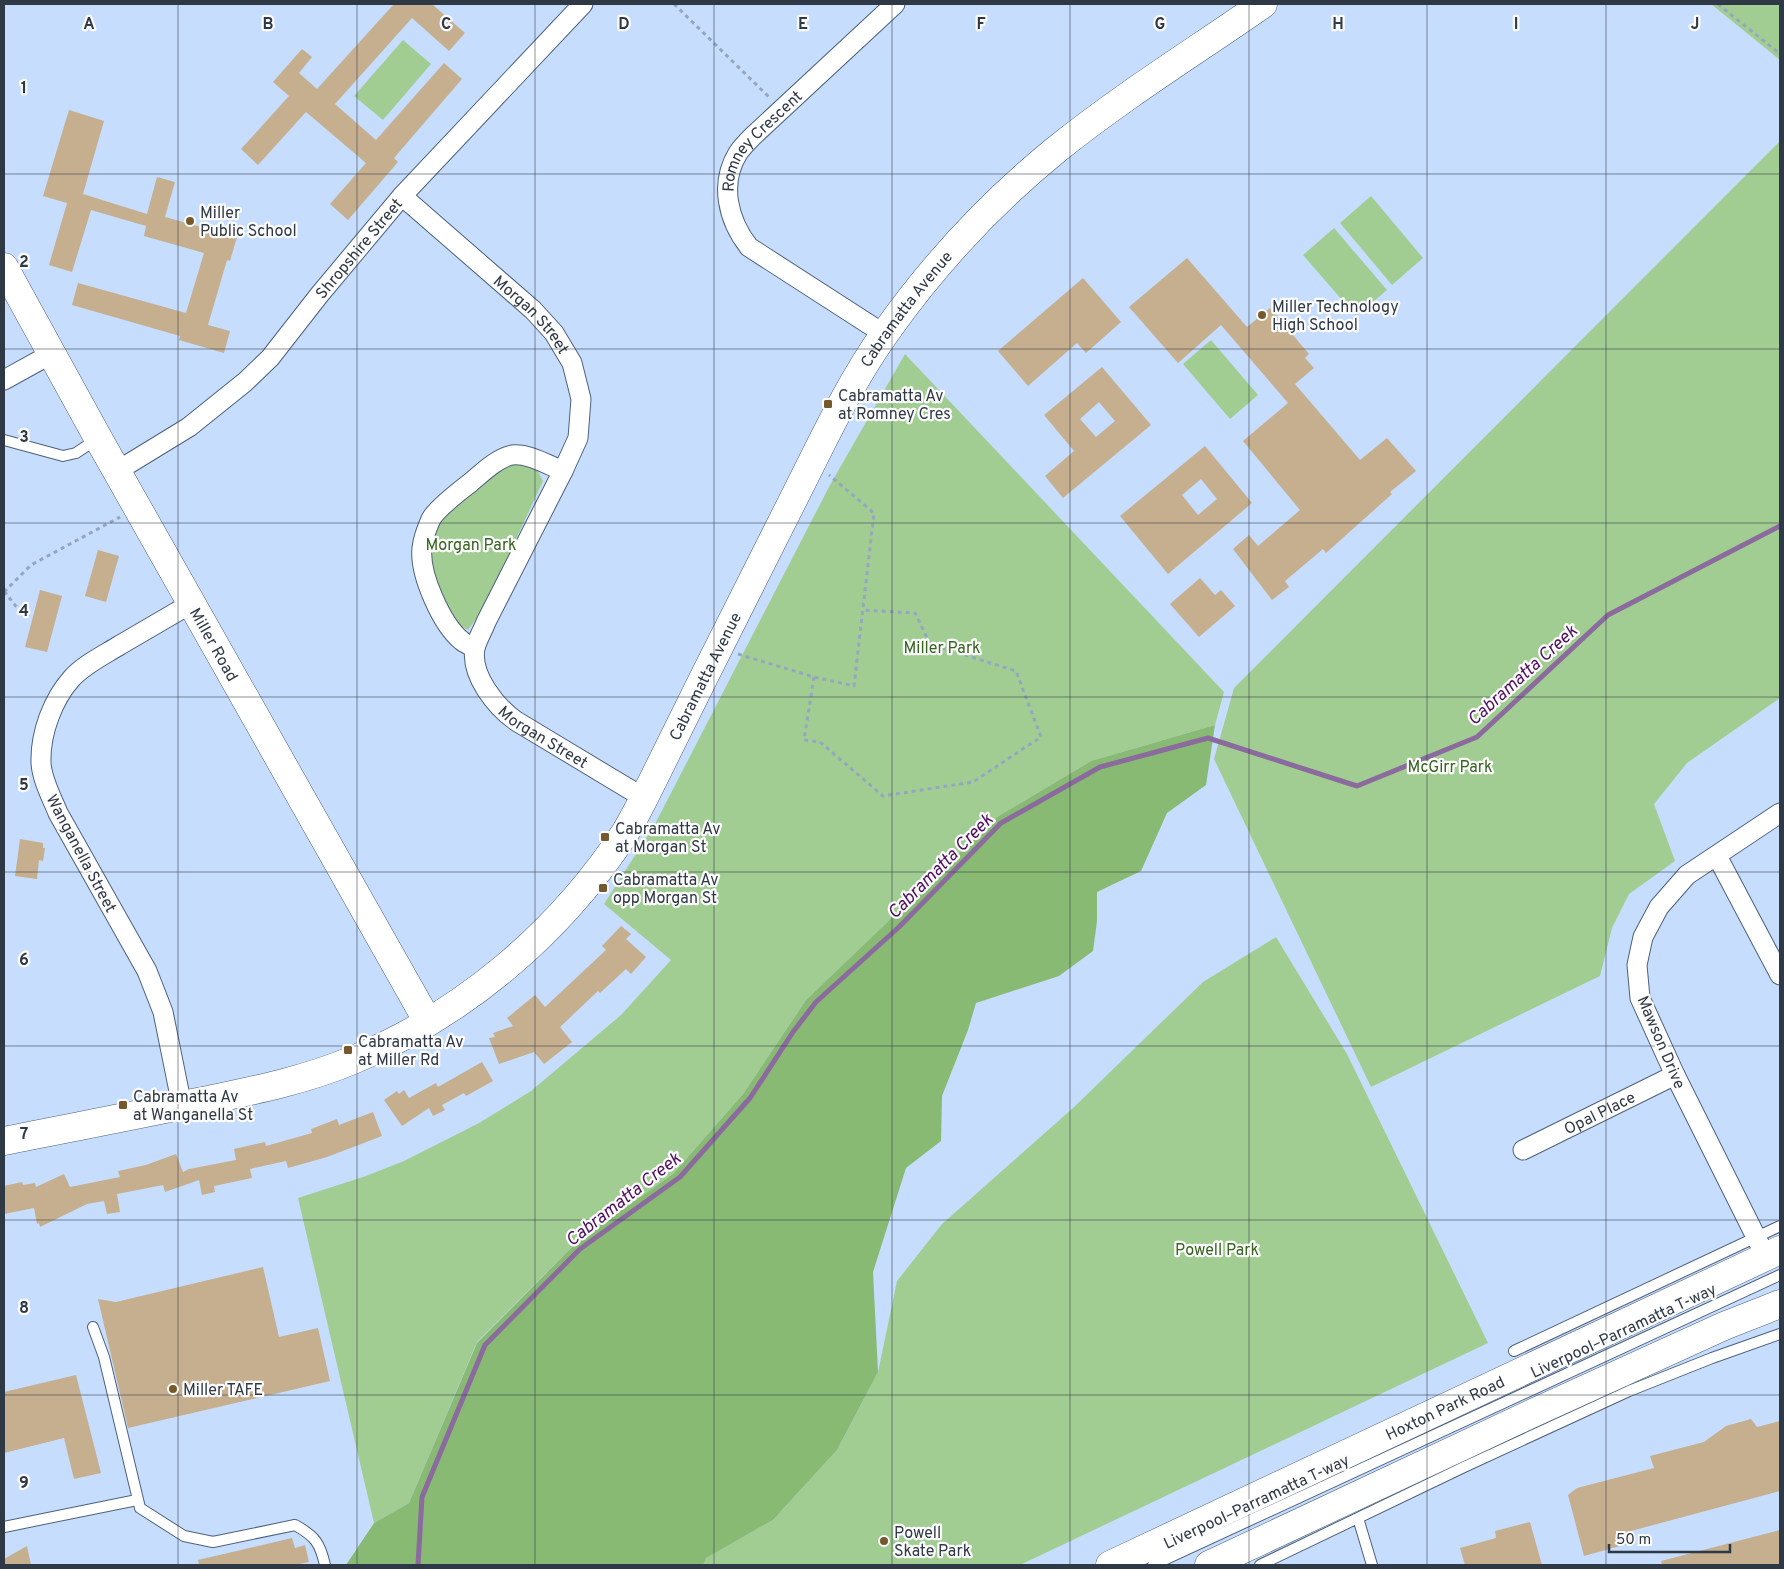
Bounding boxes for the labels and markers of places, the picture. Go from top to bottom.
place label: Miller Public School [200,204,297,242]
marker: Miller Public School [184,215,196,227]
place label: Miller Technology High School [1272,298,1399,336]
marker: Miller Technology High School [1256,309,1268,321]
place label: Cabramatta Av at Romney Cres [838,387,951,425]
marker: Cabramatta Av at Romney Cres [822,398,834,410]
place label: Cabramatta Av at Morgan St [615,820,721,858]
marker: Cabramatta Av at Morgan St [599,831,611,843]
place label: Cabramatta Av opp Morgan St [613,871,719,909]
marker: Cabramatta Av opp Morgan St [597,882,609,894]
place label: Cabramatta Av at Miller Rd [358,1033,464,1071]
marker: Cabramatta Av at Miller Rd [342,1044,354,1056]
place label: Cabramatta Av at Wanganella St [133,1088,253,1126]
marker: Cabramatta Av at Wanganella St [117,1099,129,1111]
place label: Miller TAFE [183,1381,263,1401]
marker: Miller TAFE [167,1383,179,1395]
place label: Powell Skate Park [894,1524,971,1562]
marker: Powell Skate Park [878,1535,890,1547]

